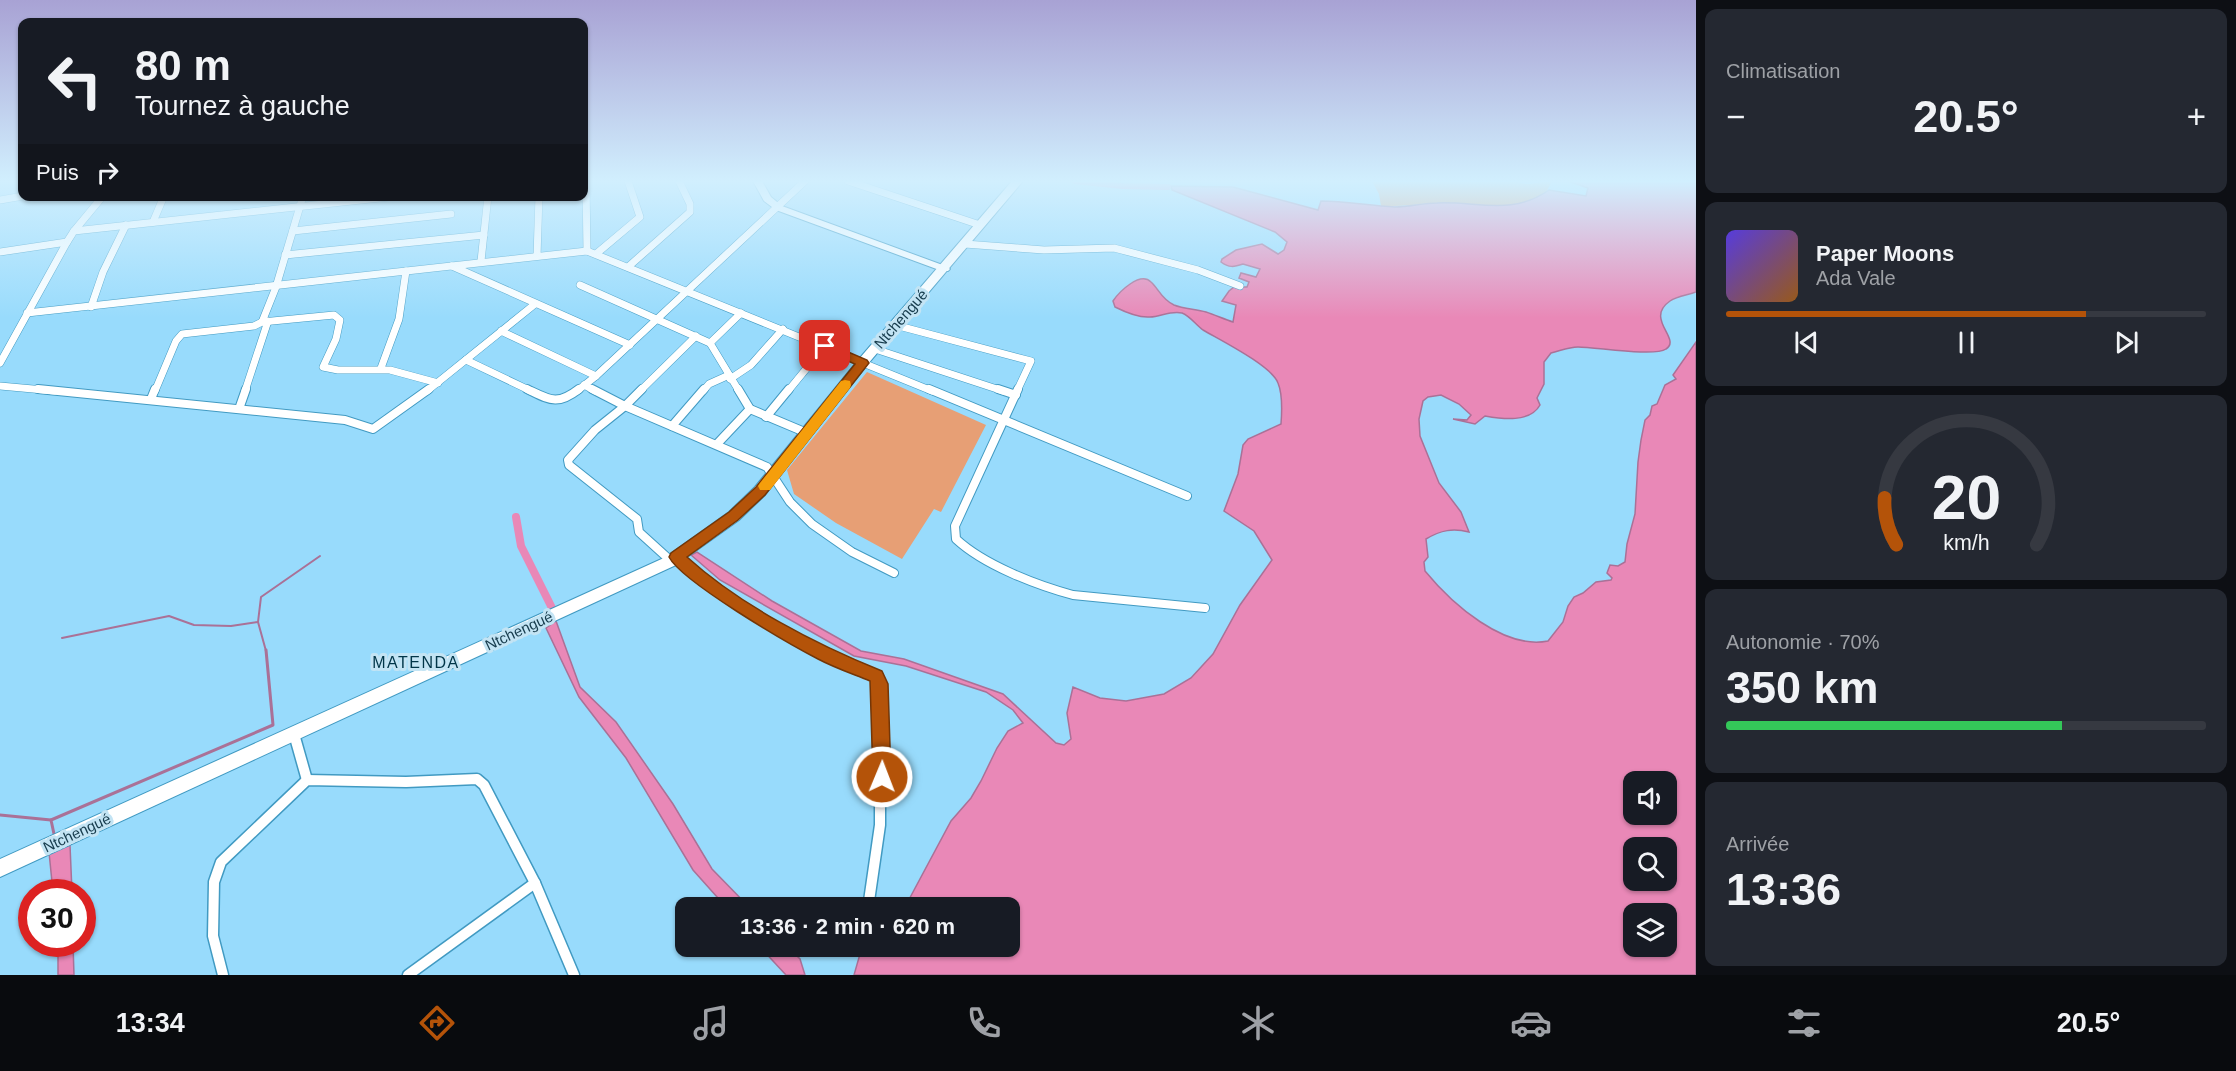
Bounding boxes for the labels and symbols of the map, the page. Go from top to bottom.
street label: Ntchengué [870,286,931,352]
pin [799,320,850,371]
street label: Ntchengué [482,608,555,654]
district label: MATENDA [372,654,460,671]
position arrow [850,745,914,809]
street label: Ntchengué [40,810,113,856]
speed limit sign: 30 [18,879,96,957]

